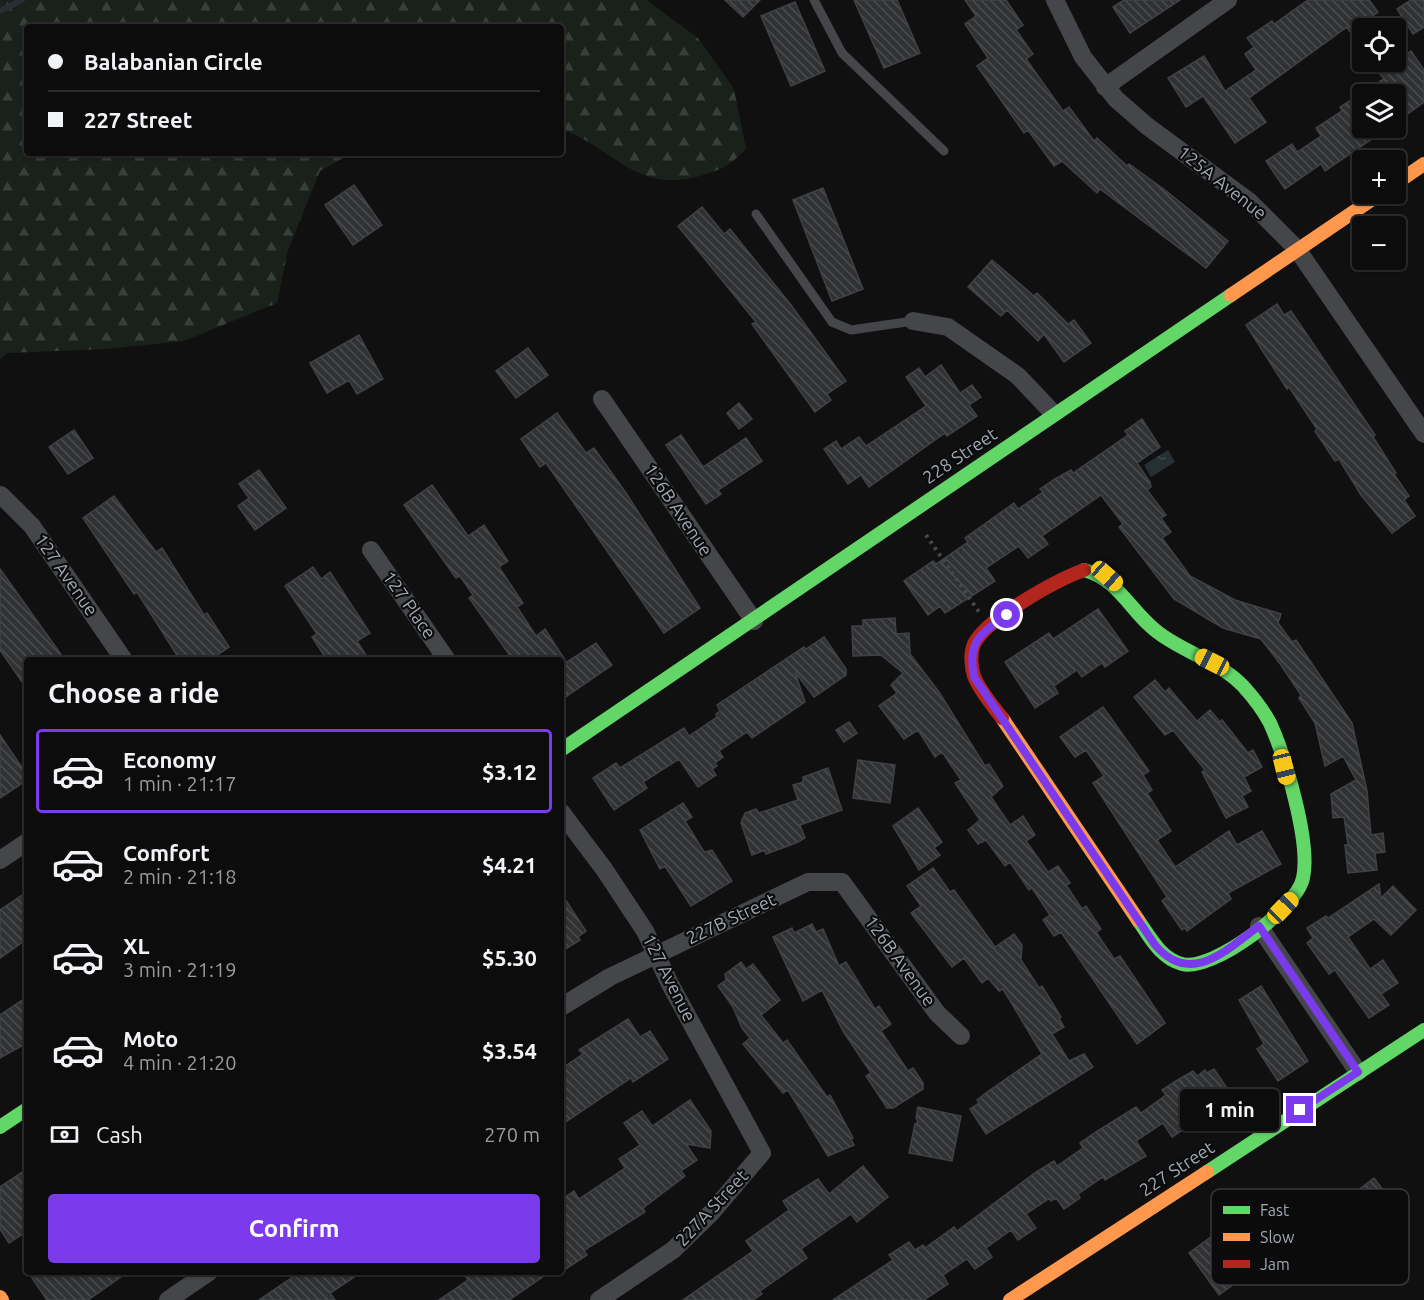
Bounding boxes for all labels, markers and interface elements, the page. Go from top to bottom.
map controls [1352,18,1406,270]
button: locate [1352,18,1406,72]
text: Balabanian Circle [84,49,263,74]
button: layers [1352,84,1406,138]
text: 227 Street [84,107,192,132]
street label: 125A Avenue [1174,141,1271,223]
button: + [1352,150,1406,204]
button: − [1352,216,1406,270]
street label: 228 Street [919,423,1000,487]
street label: 126B Avenue [641,460,717,559]
street label: 127 Avenue [31,530,102,619]
car [1088,557,1126,595]
street label: 127 Place [379,567,440,642]
route start [993,601,1020,628]
car [1192,646,1232,678]
text: Choose a ride [48,678,220,708]
icon: car [51,744,105,798]
text: Economy [123,747,216,772]
car [1271,747,1297,787]
text: $3.12 [482,759,537,784]
text: 1 min · 21:17 [123,772,237,795]
icon: car [51,837,105,891]
text: Comfort [123,840,210,865]
text: $4.21 [482,852,537,877]
text: 2 min · 21:18 [123,865,237,888]
street label: 227B Street [683,889,778,947]
car [1264,889,1302,927]
street label: 126B Avenue [861,911,940,1009]
icon: car [51,930,105,984]
street label: 127 Avenue [639,931,700,1025]
text: XL [123,933,150,958]
text: $5.30 [482,945,537,970]
text: 3 min · 21:19 [123,958,237,981]
icon: car [51,1023,105,1077]
text: Moto [123,1026,178,1051]
text: $3.54 [482,1038,537,1063]
text: 4 min · 21:20 [123,1051,237,1074]
callout: 1 min [1180,1089,1279,1131]
route end [1286,1096,1313,1123]
text: 1 min [1204,1098,1255,1121]
icon: cash [48,1118,81,1151]
text: Cash [96,1122,143,1147]
text: 270 m [484,1123,540,1146]
street label: 227 Street [1135,1137,1217,1200]
street label: 227A Street [671,1165,752,1249]
legend [1211,1189,1409,1285]
button: Confirm [48,1194,540,1263]
text: Fast [1260,1201,1290,1219]
text: Slow [1260,1228,1295,1246]
text: Jam [1260,1255,1290,1273]

